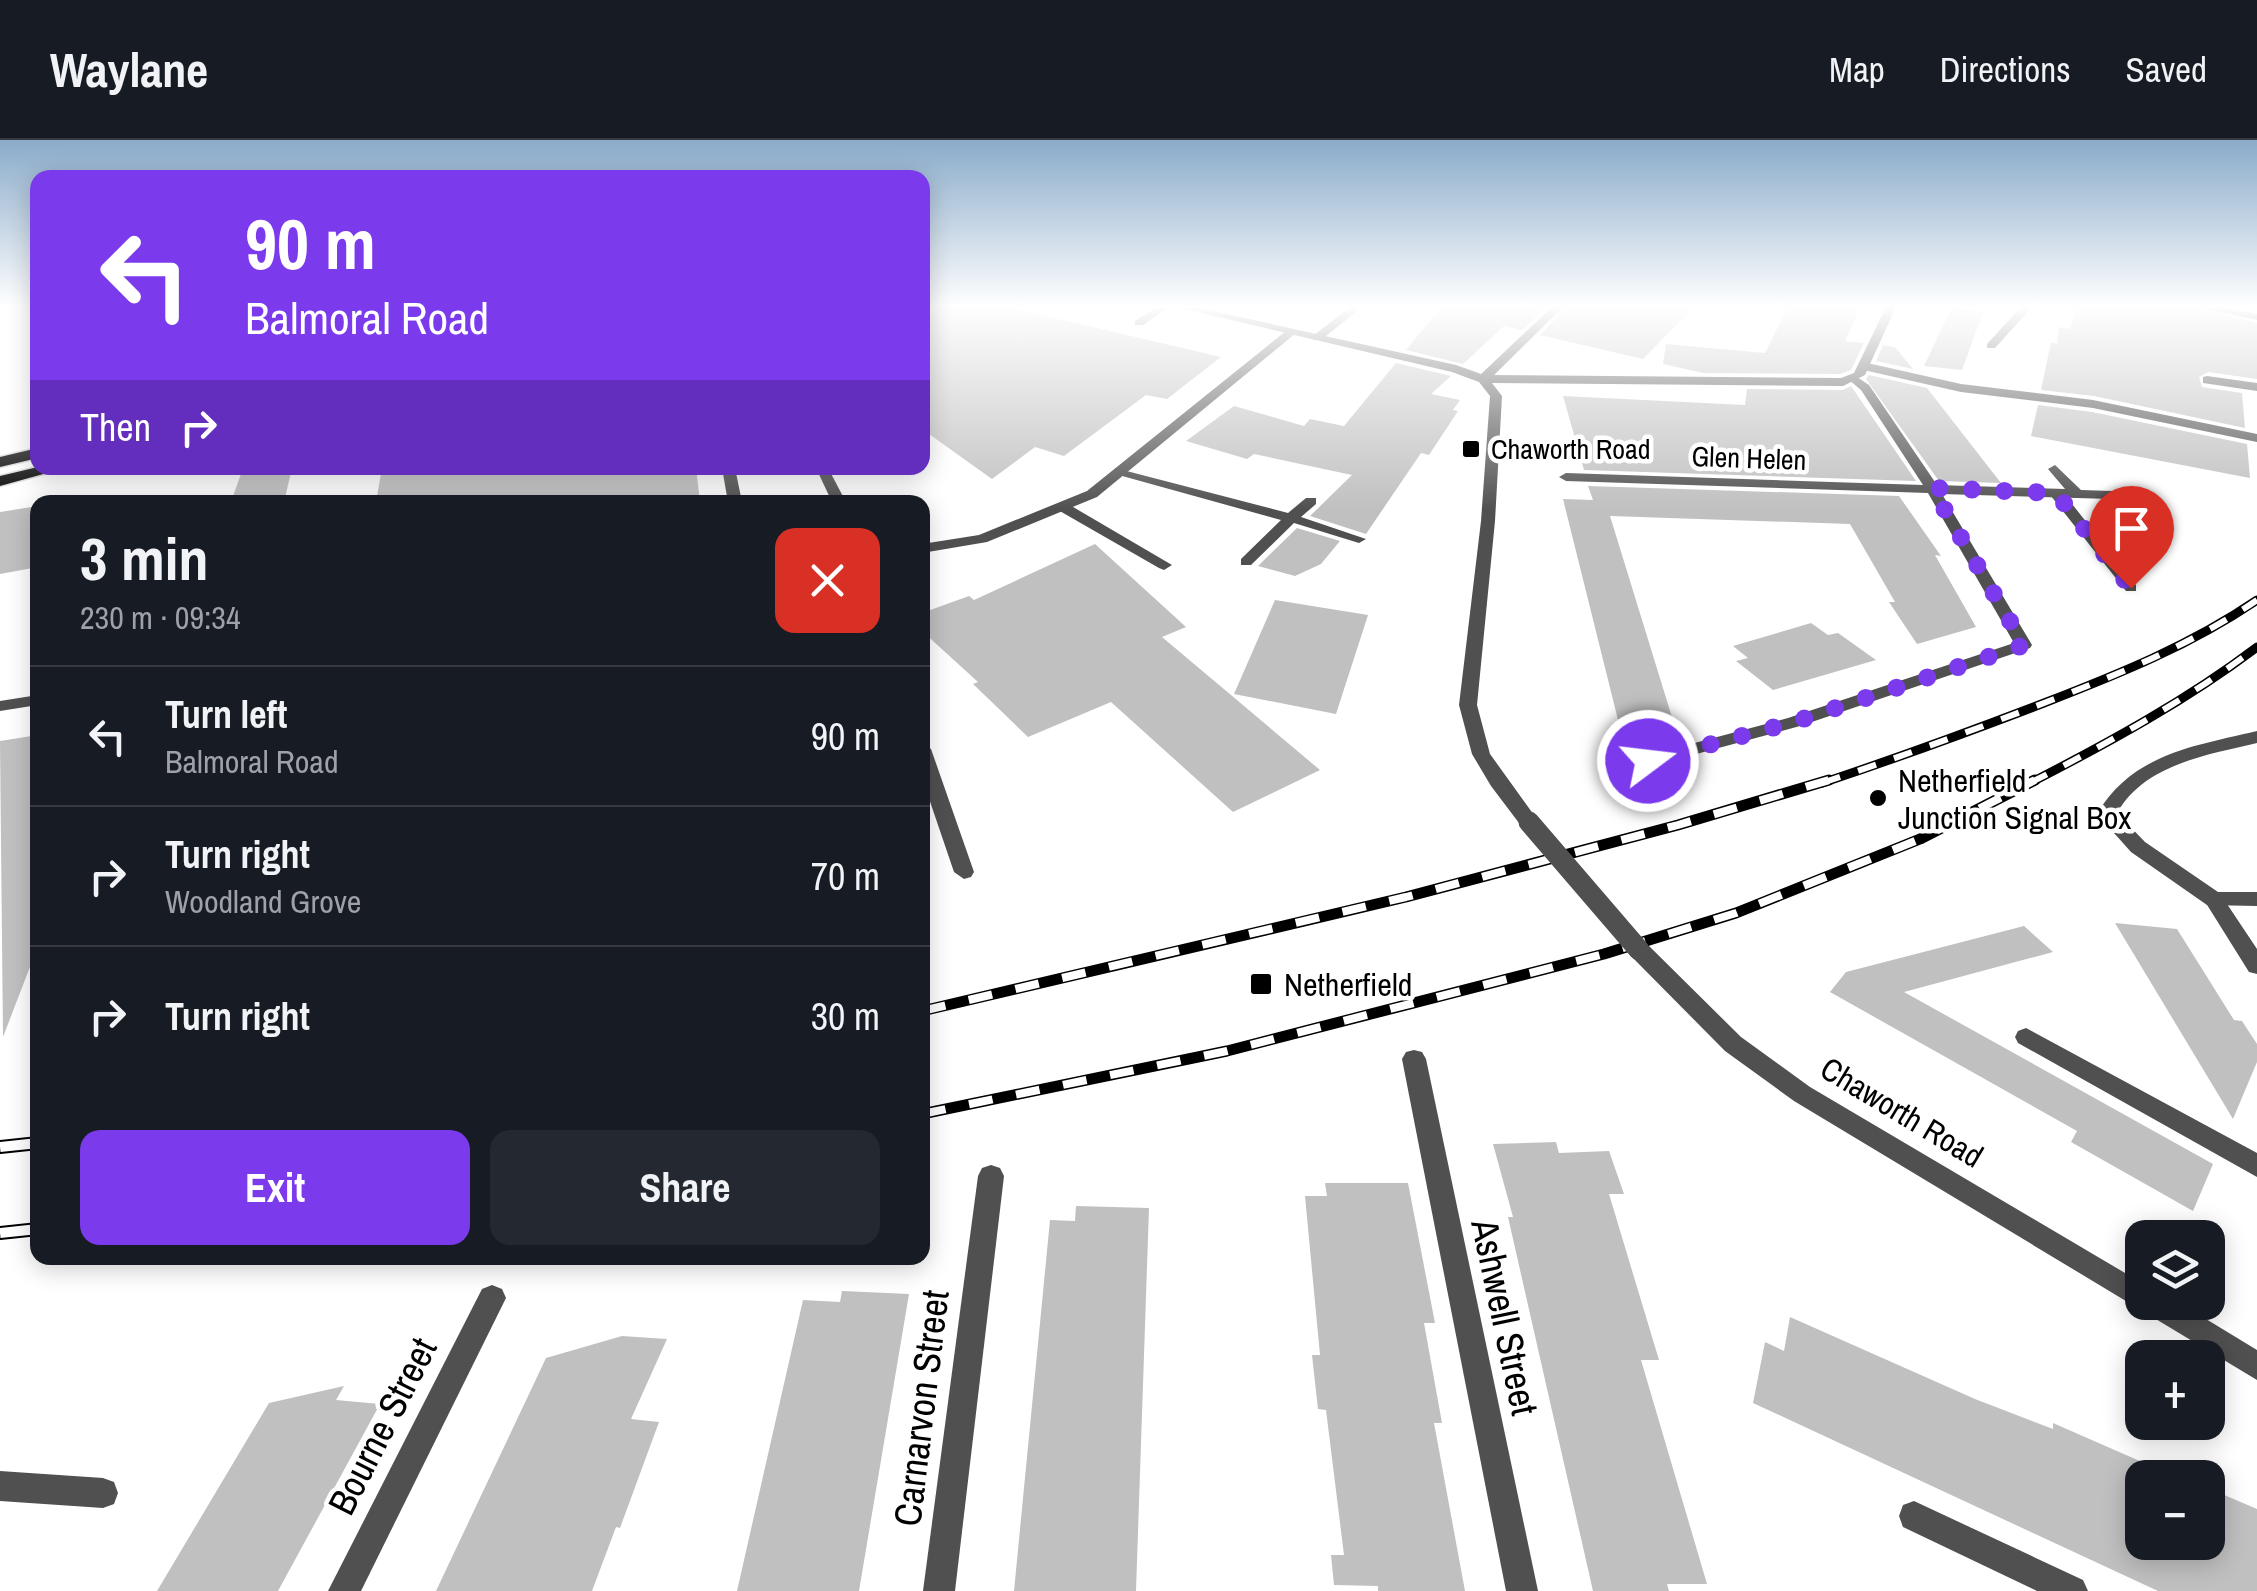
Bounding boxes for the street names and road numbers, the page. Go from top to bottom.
street label: Glen Helen [1691,437,1807,479]
street label: Chaworth Road [1813,1047,1991,1177]
street label: Ashwell Street [1459,1213,1551,1420]
street label: Carnarvon Street [881,1287,961,1529]
street label: Bourne Street [316,1328,449,1523]

